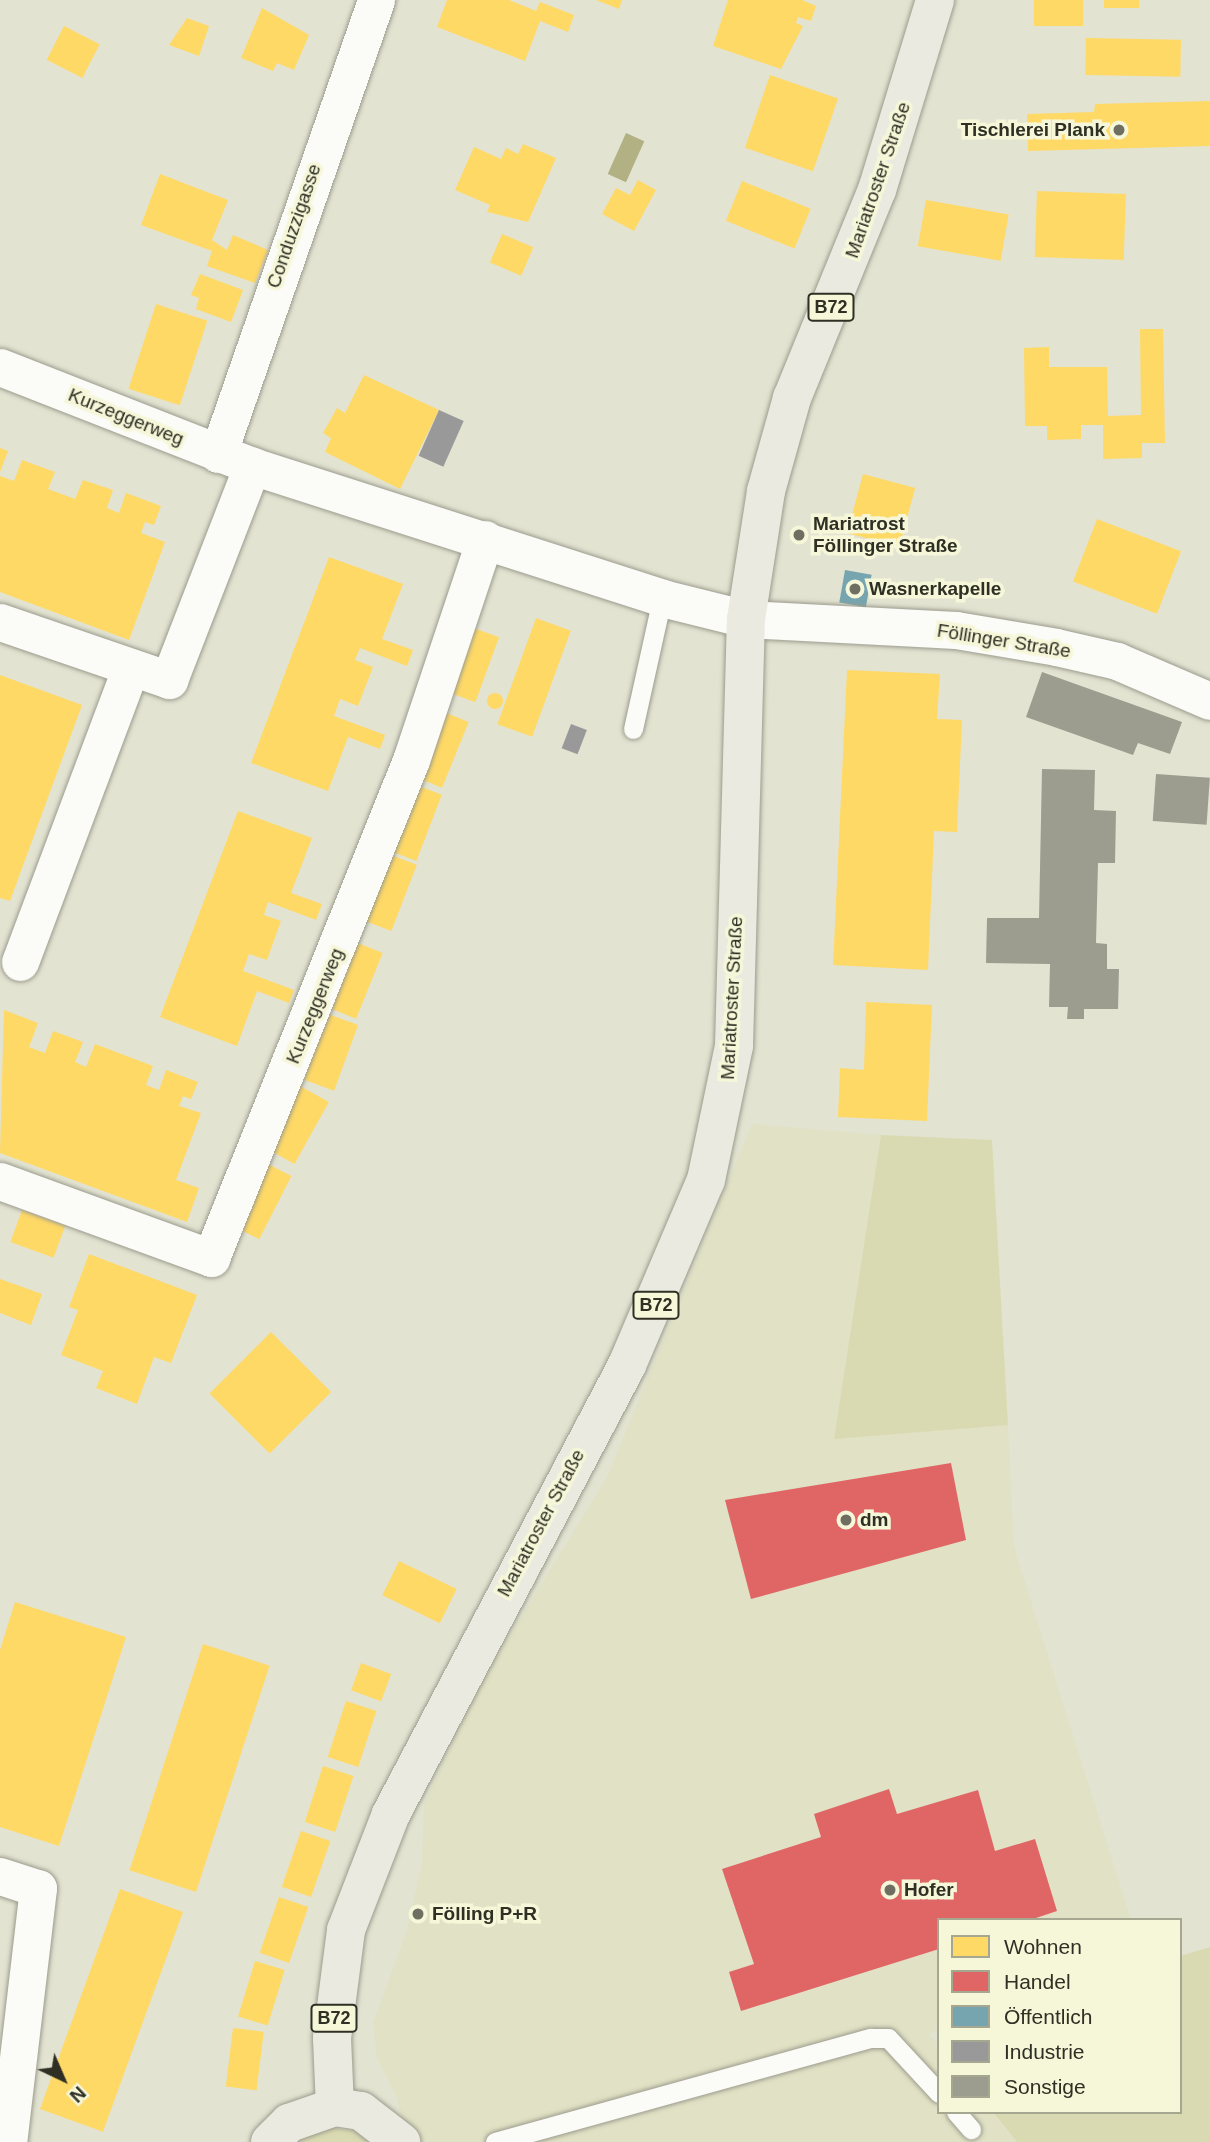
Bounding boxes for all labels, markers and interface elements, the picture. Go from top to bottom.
street label: Mariatroster Straße [841,99,915,261]
place label: Tischlerei Plank [961,119,1105,141]
marker: Tischlerei Plank [1111,122,1127,138]
street label: Conduzzigasse [262,161,326,291]
road number: B72 [806,292,856,321]
street label: Kurzeggerweg [65,383,187,451]
place label: Mariatrost Föllinger Straße [813,513,958,557]
marker: Mariatrost Föllinger Straße [791,527,807,543]
place label: Wasnerkapelle [869,578,1001,600]
marker: Wasnerkapelle [847,581,863,597]
street label: Föllinger Straße [935,619,1073,663]
street label: Mariatroster Straße [716,916,748,1080]
street label: Kurzeggerweg [281,945,349,1067]
road number: B72 [632,1290,680,1320]
street label: Mariatroster Straße [493,1445,589,1601]
place label: dm [860,1509,888,1531]
marker: dm [838,1512,854,1528]
place label: Hofer [904,1879,954,1901]
marker: Hofer [882,1882,898,1898]
place label: Fölling P+R [432,1903,537,1925]
marker: Fölling P+R [410,1906,426,1922]
legend [937,1918,1182,2114]
text: Wohnen [1004,1935,1082,1958]
text: Handel [1004,1970,1071,1993]
road number: B72 [310,2004,358,2032]
text: Öffentlich [1004,2005,1092,2028]
text: Industrie [1004,2040,1085,2063]
north arrow [28,2044,98,2114]
text: Sonstige [1004,2075,1086,2098]
text: N [66,2082,90,2107]

